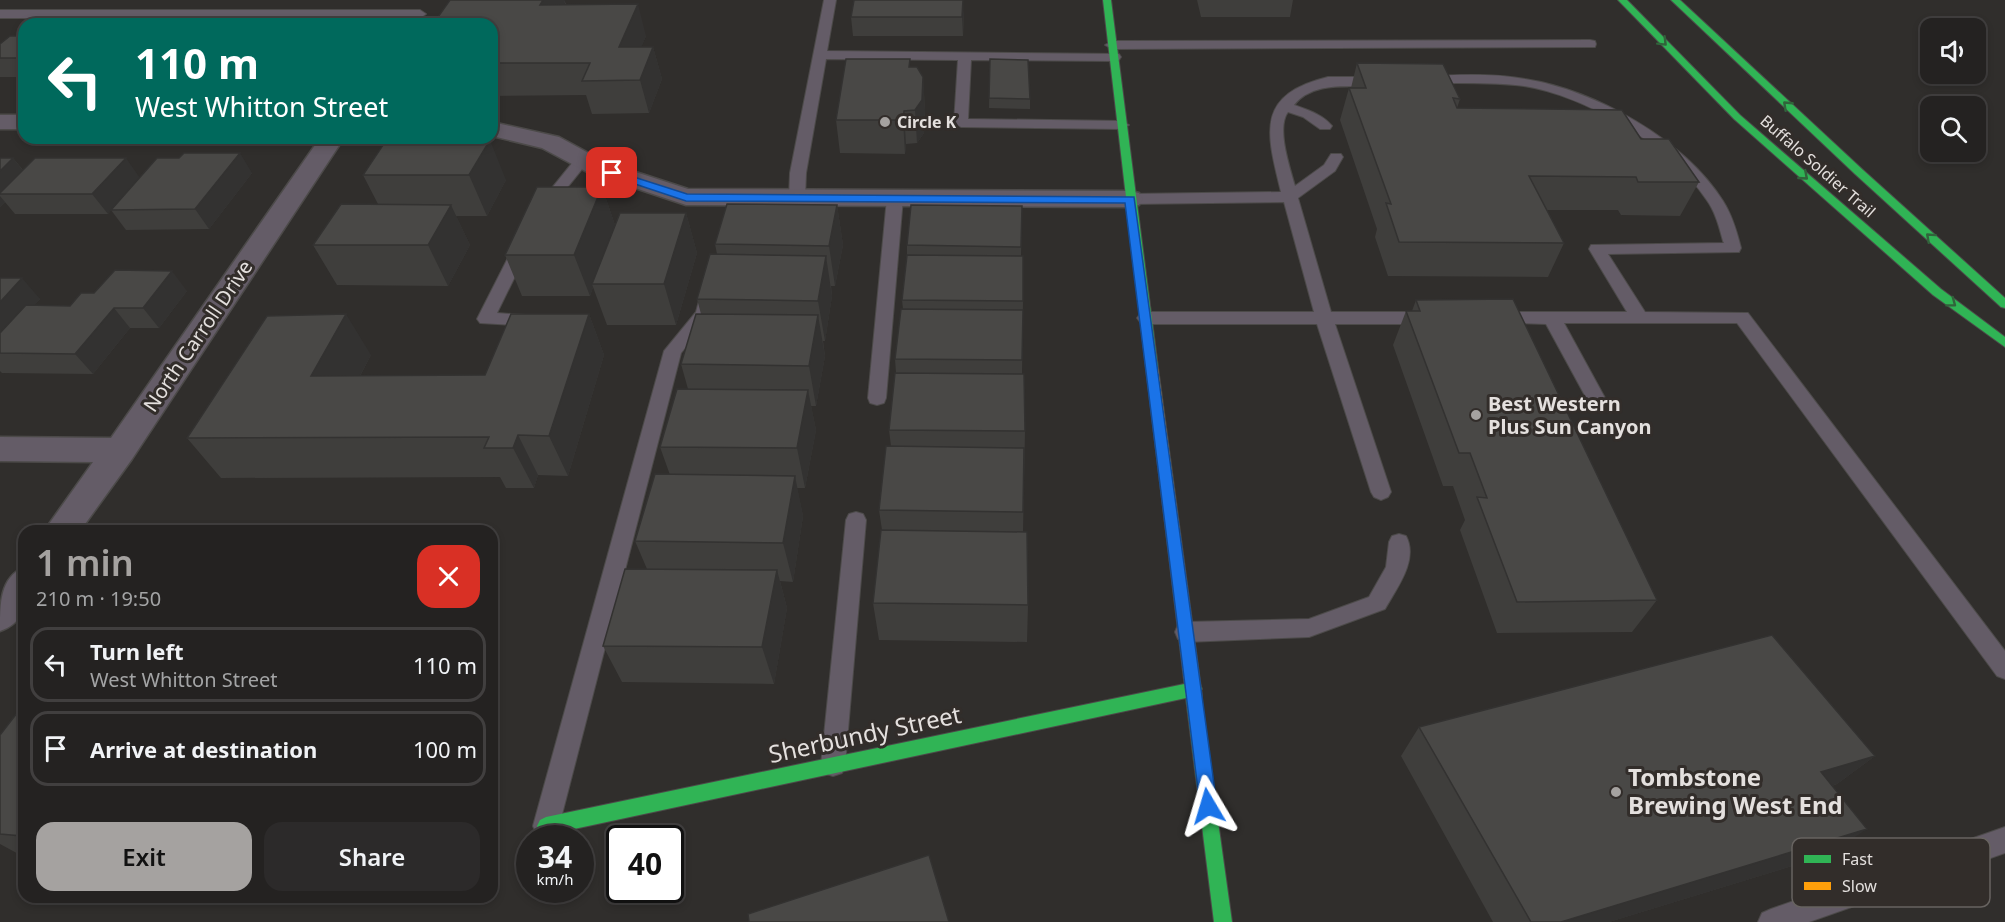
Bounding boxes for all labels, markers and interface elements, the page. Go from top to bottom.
map controls [1920,18,1986,162]
button: sound [1920,18,1986,84]
text: 110 m [135,34,259,91]
one-way arrow [1656,35,1667,45]
icon: left [36,42,114,120]
text: West Whitton Street [135,88,388,125]
button: search [1920,96,1986,162]
one-way arrow [1783,101,1793,112]
street label: Buffalo Soldier Trail [1756,110,1880,222]
place label: Circle K [897,111,957,133]
marker: Circle K [878,115,892,129]
pin [586,147,637,198]
icon: arrive [595,156,628,189]
one-way arrow [1798,169,1808,180]
one-way arrow [1926,233,1937,244]
street label: North Carroll Drive [137,255,258,417]
one-way arrow [1945,296,1956,307]
place label: Best Western Plus Sun Canyon [1488,390,1652,440]
marker: Best Western Plus Sun Canyon [1469,408,1483,422]
text: 1 min [36,538,134,587]
button: close [417,545,480,608]
text: 210 m · 19:50 [36,585,161,612]
text: Turn left [90,636,184,666]
icon: left [39,648,72,681]
text: 110 m [413,650,477,680]
text: West Whitton Street [90,666,278,693]
street label: Sherbundy Street [765,697,964,770]
icon: arrive [39,732,72,765]
text: Arrive at destination [90,734,317,764]
text: 100 m [413,734,477,764]
place label: Tombstone Brewing West End [1628,760,1843,821]
position arrow [1176,774,1240,838]
marker: Tombstone Brewing West End [1609,785,1623,799]
button: Exit [36,822,252,891]
button: Share [264,822,480,891]
speed limit sign: 40 [606,825,684,903]
text: 34 [538,836,572,877]
legend [1792,838,1990,907]
text: Fast [1842,848,1873,870]
text: km/h [537,869,573,889]
text: Slow [1842,875,1877,897]

